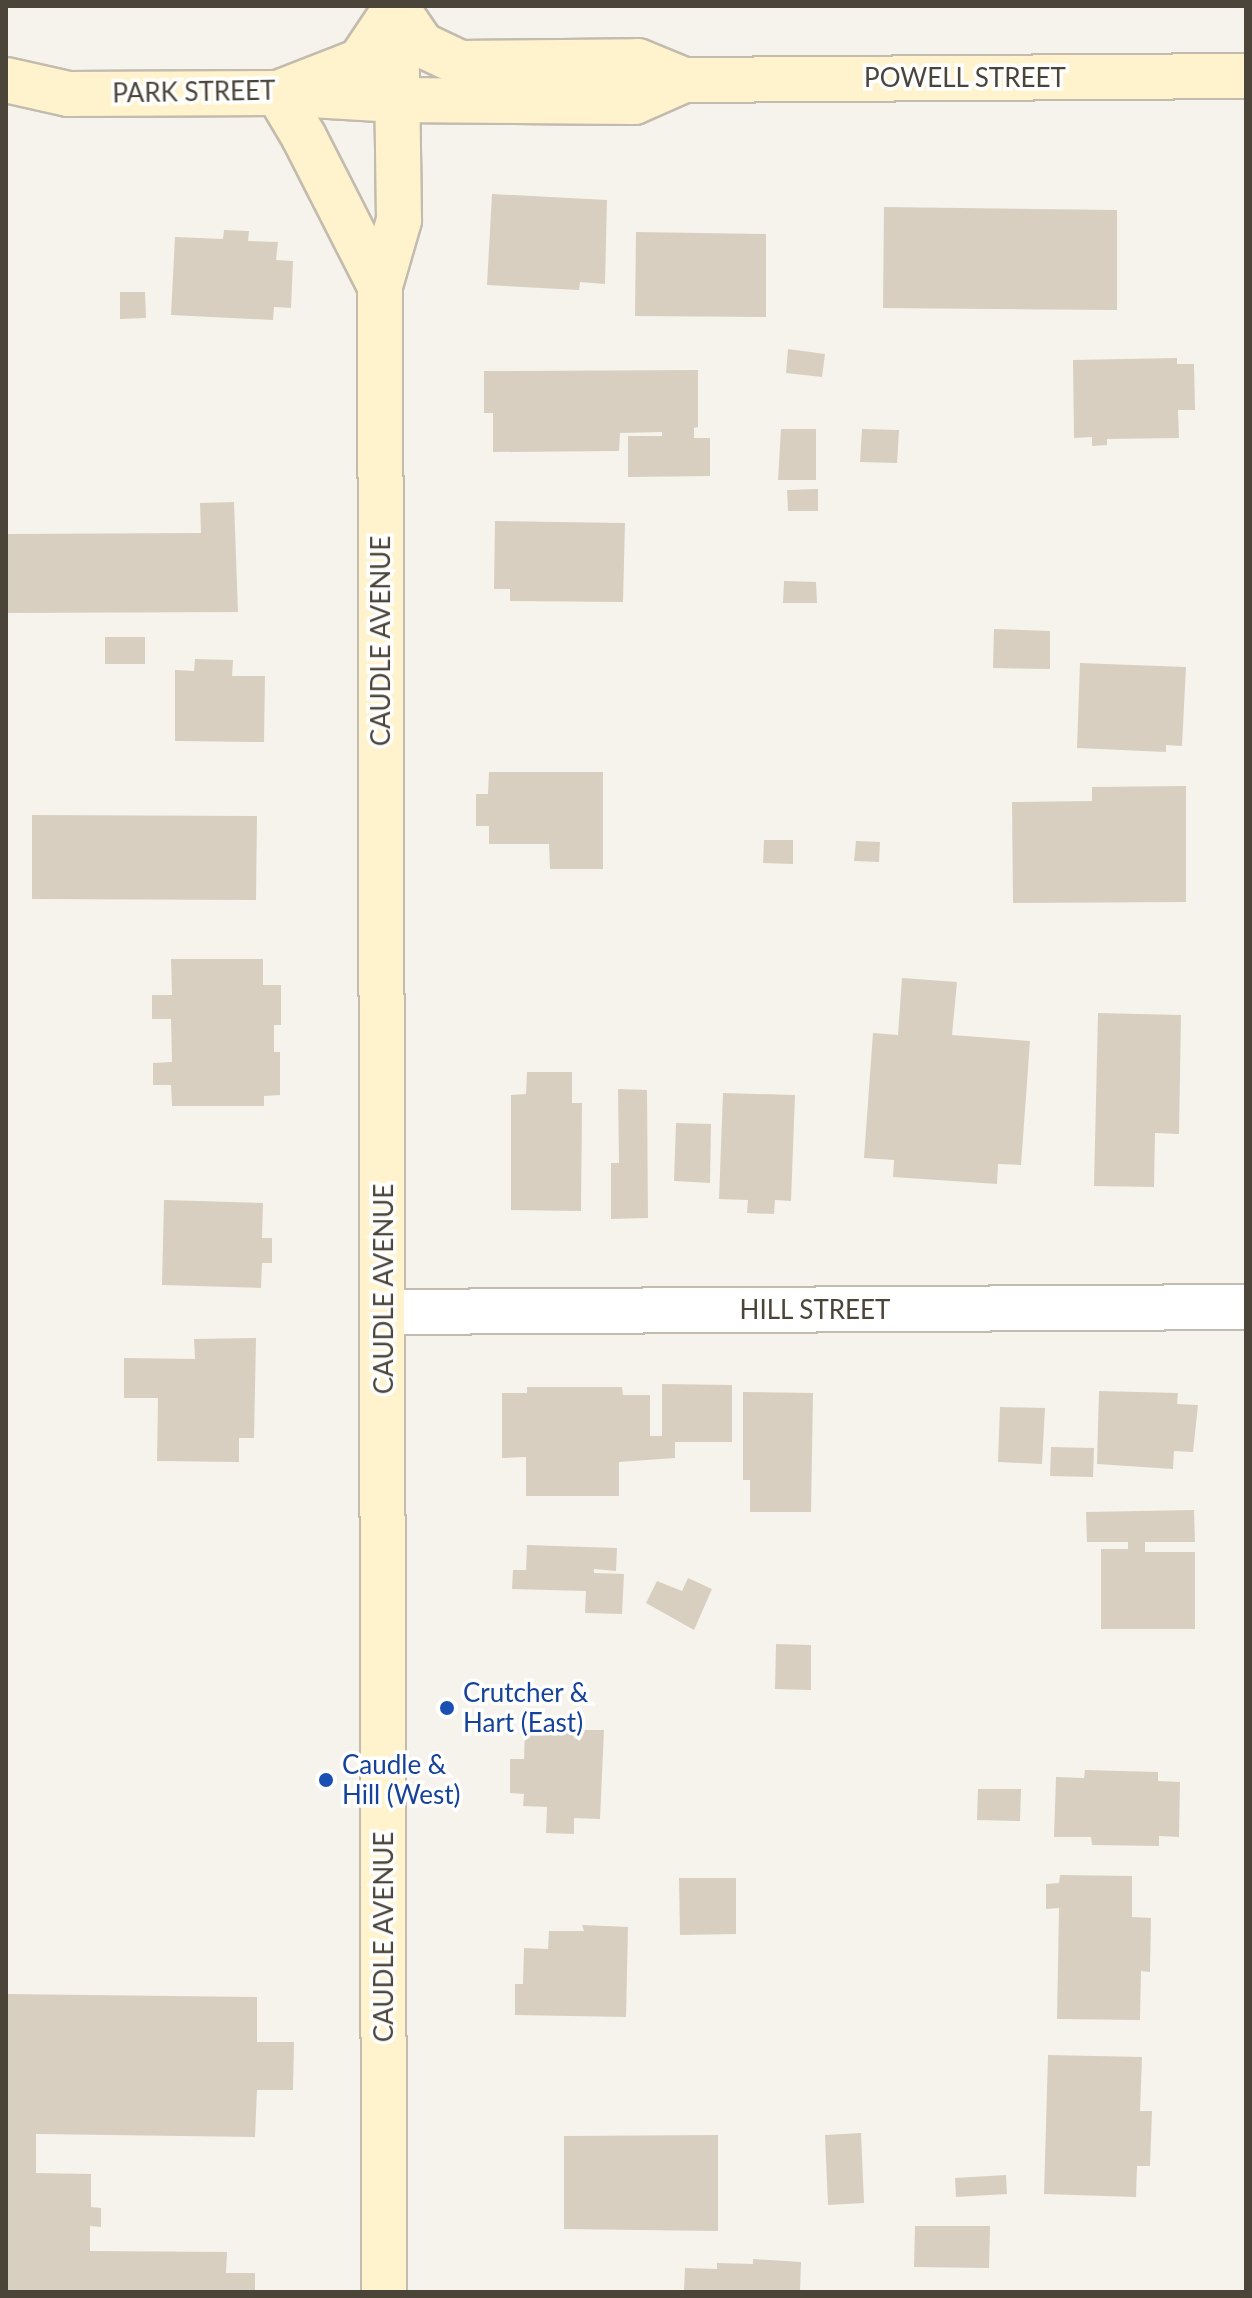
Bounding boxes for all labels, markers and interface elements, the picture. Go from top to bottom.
street label: POWELL STREET [864,62,1066,94]
street label: PARK STREET [112,75,276,109]
street label: CAUDLE AVENUE [365,535,397,747]
street label: CAUDLE AVENUE [368,1183,400,1395]
street label: HILL STREET [739,1294,891,1326]
place label: Crutcher & Hart (East) [463,1677,589,1738]
marker: Crutcher & Hart (East) [438,1699,456,1717]
place label: Caudle & Hill (West) [342,1749,460,1810]
marker: Caudle & Hill (West) [317,1771,335,1789]
street label: CAUDLE AVENUE [368,1831,400,2043]

